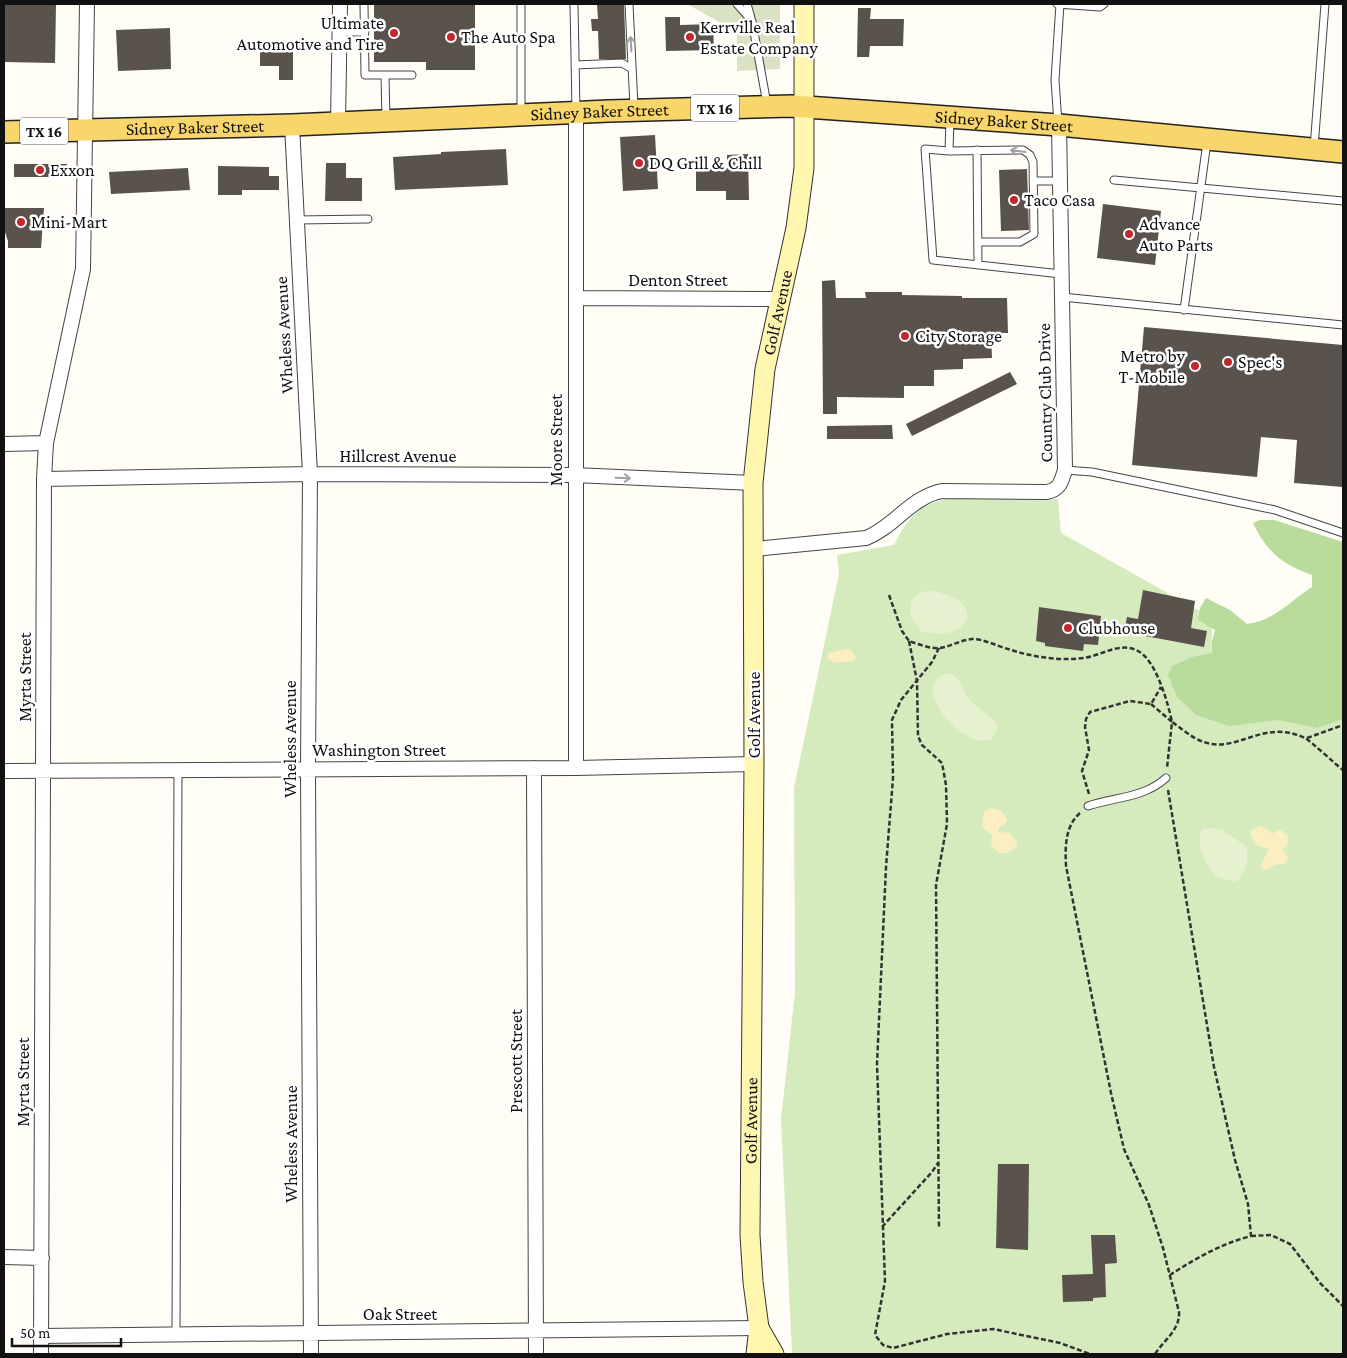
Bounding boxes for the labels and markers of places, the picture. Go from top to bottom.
place label: Ultimate Automotive and Tire [237,13,384,54]
place label: Kerrville Real Estate Company [700,17,818,58]
marker: Ultimate Automotive and Tire [388,27,400,39]
place label: The Auto Spa [461,27,556,47]
marker: The Auto Spa [445,31,457,43]
marker: Kerrville Real Estate Company [684,31,696,43]
place label: DQ Grill & Chill [649,153,762,173]
marker: DQ Grill & Chill [633,157,645,169]
place label: Exxon [50,160,95,180]
marker: Exxon [34,164,46,176]
place label: Taco Casa [1024,190,1095,210]
marker: Taco Casa [1008,194,1020,206]
place label: Mini-Mart [31,212,108,232]
place label: Advance Auto Parts [1139,214,1213,255]
marker: Mini-Mart [15,216,27,228]
marker: Advance Auto Parts [1123,228,1135,240]
place label: City Storage [915,326,1002,346]
marker: City Storage [899,330,911,342]
place label: Metro by T-Mobile [1119,346,1186,387]
place label: Spec's [1238,352,1282,372]
marker: Spec's [1222,356,1234,368]
marker: Metro by T-Mobile [1189,360,1201,372]
place label: Clubhouse [1078,618,1155,638]
marker: Clubhouse [1062,622,1074,634]

